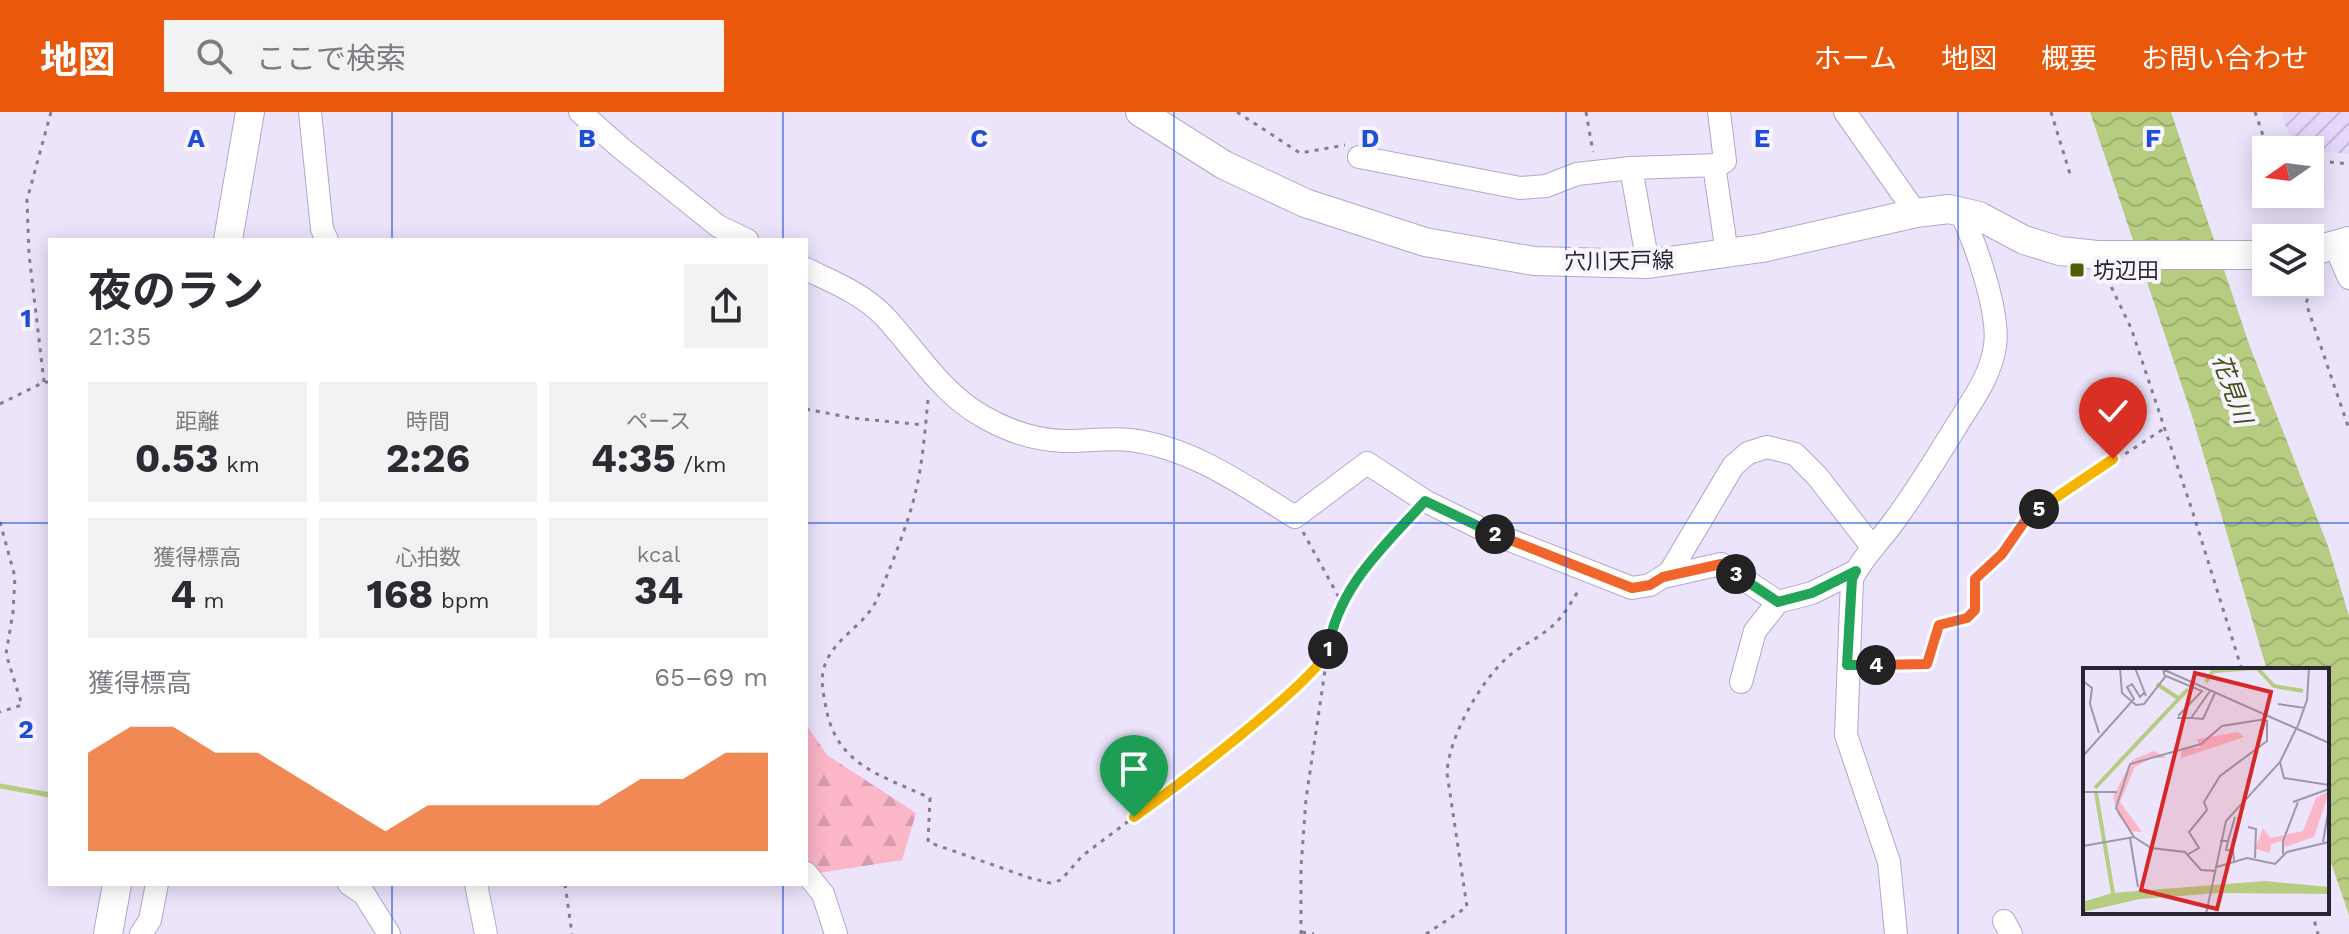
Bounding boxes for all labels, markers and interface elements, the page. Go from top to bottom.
search box [164,20,724,92]
icon: search [192,34,236,78]
text: 地図 [40,38,116,82]
text: ここで検索 [256,41,406,76]
text: ホーム [1814,42,1897,75]
text: 地図 [1941,42,1997,75]
text: 概要 [2041,42,2097,75]
text: お問い合わせ [2141,42,2309,75]
text: A [187,123,205,153]
text: B [578,123,596,153]
text: C [970,123,988,153]
text: D [1361,123,1379,153]
text: E [1754,123,1770,153]
text: F [2145,123,2161,153]
north arrow [2252,136,2324,208]
map controls [2252,136,2324,296]
button: layers [2252,224,2324,296]
street label: 穴川天戸線 [1564,248,1674,274]
place label: 坊辺田 [2093,258,2159,283]
marker: 坊辺田 [2068,261,2086,279]
button: share [684,264,768,348]
text: 夜のラン [88,265,264,317]
text: 1 [20,303,32,333]
text: 21:35 [88,321,151,351]
water label: 花見川 [2207,350,2258,430]
pin [2079,377,2147,459]
icon: check [2091,389,2135,433]
text: 距離 [175,409,219,434]
text: 時間 [406,409,450,434]
text: ペース [626,409,691,434]
text: 0.53 [135,435,219,482]
text: 2:26 [386,435,470,482]
text: 4:35 [591,435,676,482]
text: km [219,452,260,477]
text: /km [676,452,726,477]
pin: 5 [2019,489,2059,529]
text: 5 [2033,496,2045,521]
pin: 2 [1475,514,1515,554]
text: 2 [1488,521,1502,546]
text: kcal [637,542,680,567]
text: 獲得標高 [153,545,241,570]
text: 心拍数 [395,545,461,570]
pin: 3 [1716,554,1756,594]
text: 3 [1729,561,1743,586]
text: 34 [634,567,683,614]
text: 4 [170,571,196,618]
text: 168 [366,571,433,618]
text: m [196,588,224,613]
text: bpm [433,588,490,613]
pin: 1 [1308,629,1348,669]
text: 1 [1323,636,1333,661]
pin: 4 [1856,645,1896,685]
text: 4 [1869,652,1883,677]
text: 65–69 m [654,662,768,692]
text: 獲得標高 [88,668,192,698]
inset map [2083,668,2329,914]
text: 2 [18,714,34,744]
pin [1100,735,1168,817]
icon: arrive [1112,747,1156,791]

